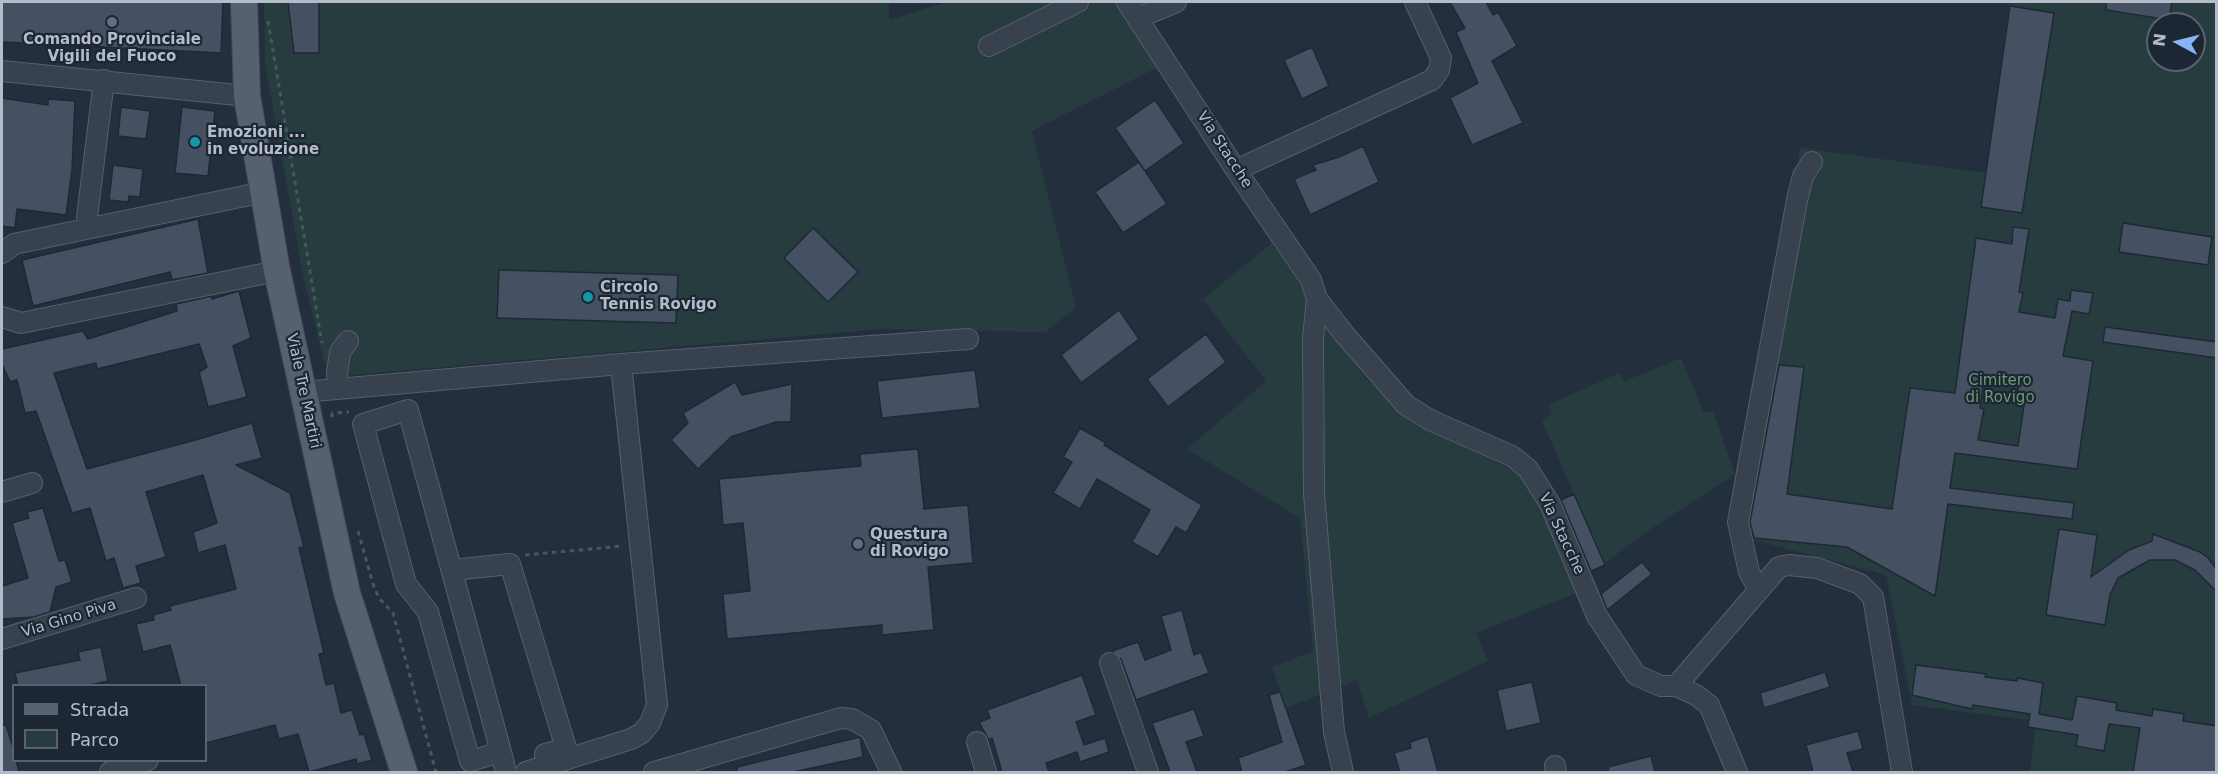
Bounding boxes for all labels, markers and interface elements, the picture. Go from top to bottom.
north arrow [2146,12,2206,72]
marker: Comando Provinciale Vigili del Fuoco [105,15,119,29]
place label: Comando Provinciale Vigili del Fuoco [23,31,201,66]
text: N [2149,32,2170,48]
street label: Via Stacche [1193,108,1255,192]
place label: Emozioni ... in evoluzione [207,124,319,159]
marker: Emozioni ... in evoluzione [188,135,202,149]
place label: Circolo Tennis Rovigo [600,279,717,314]
marker: Circolo Tennis Rovigo [581,290,595,304]
street label: Viale Tre Martiri [282,332,324,450]
park label: Cimitero di Rovigo [1965,372,2035,407]
street label: Via Stacche [1534,490,1588,578]
place label: Questura di Rovigo [870,526,949,561]
marker: Questura di Rovigo [851,537,865,551]
street label: Via Gino Piva [19,596,119,642]
legend [12,684,207,762]
text: Strada [70,699,129,720]
text: Parco [70,729,119,750]

